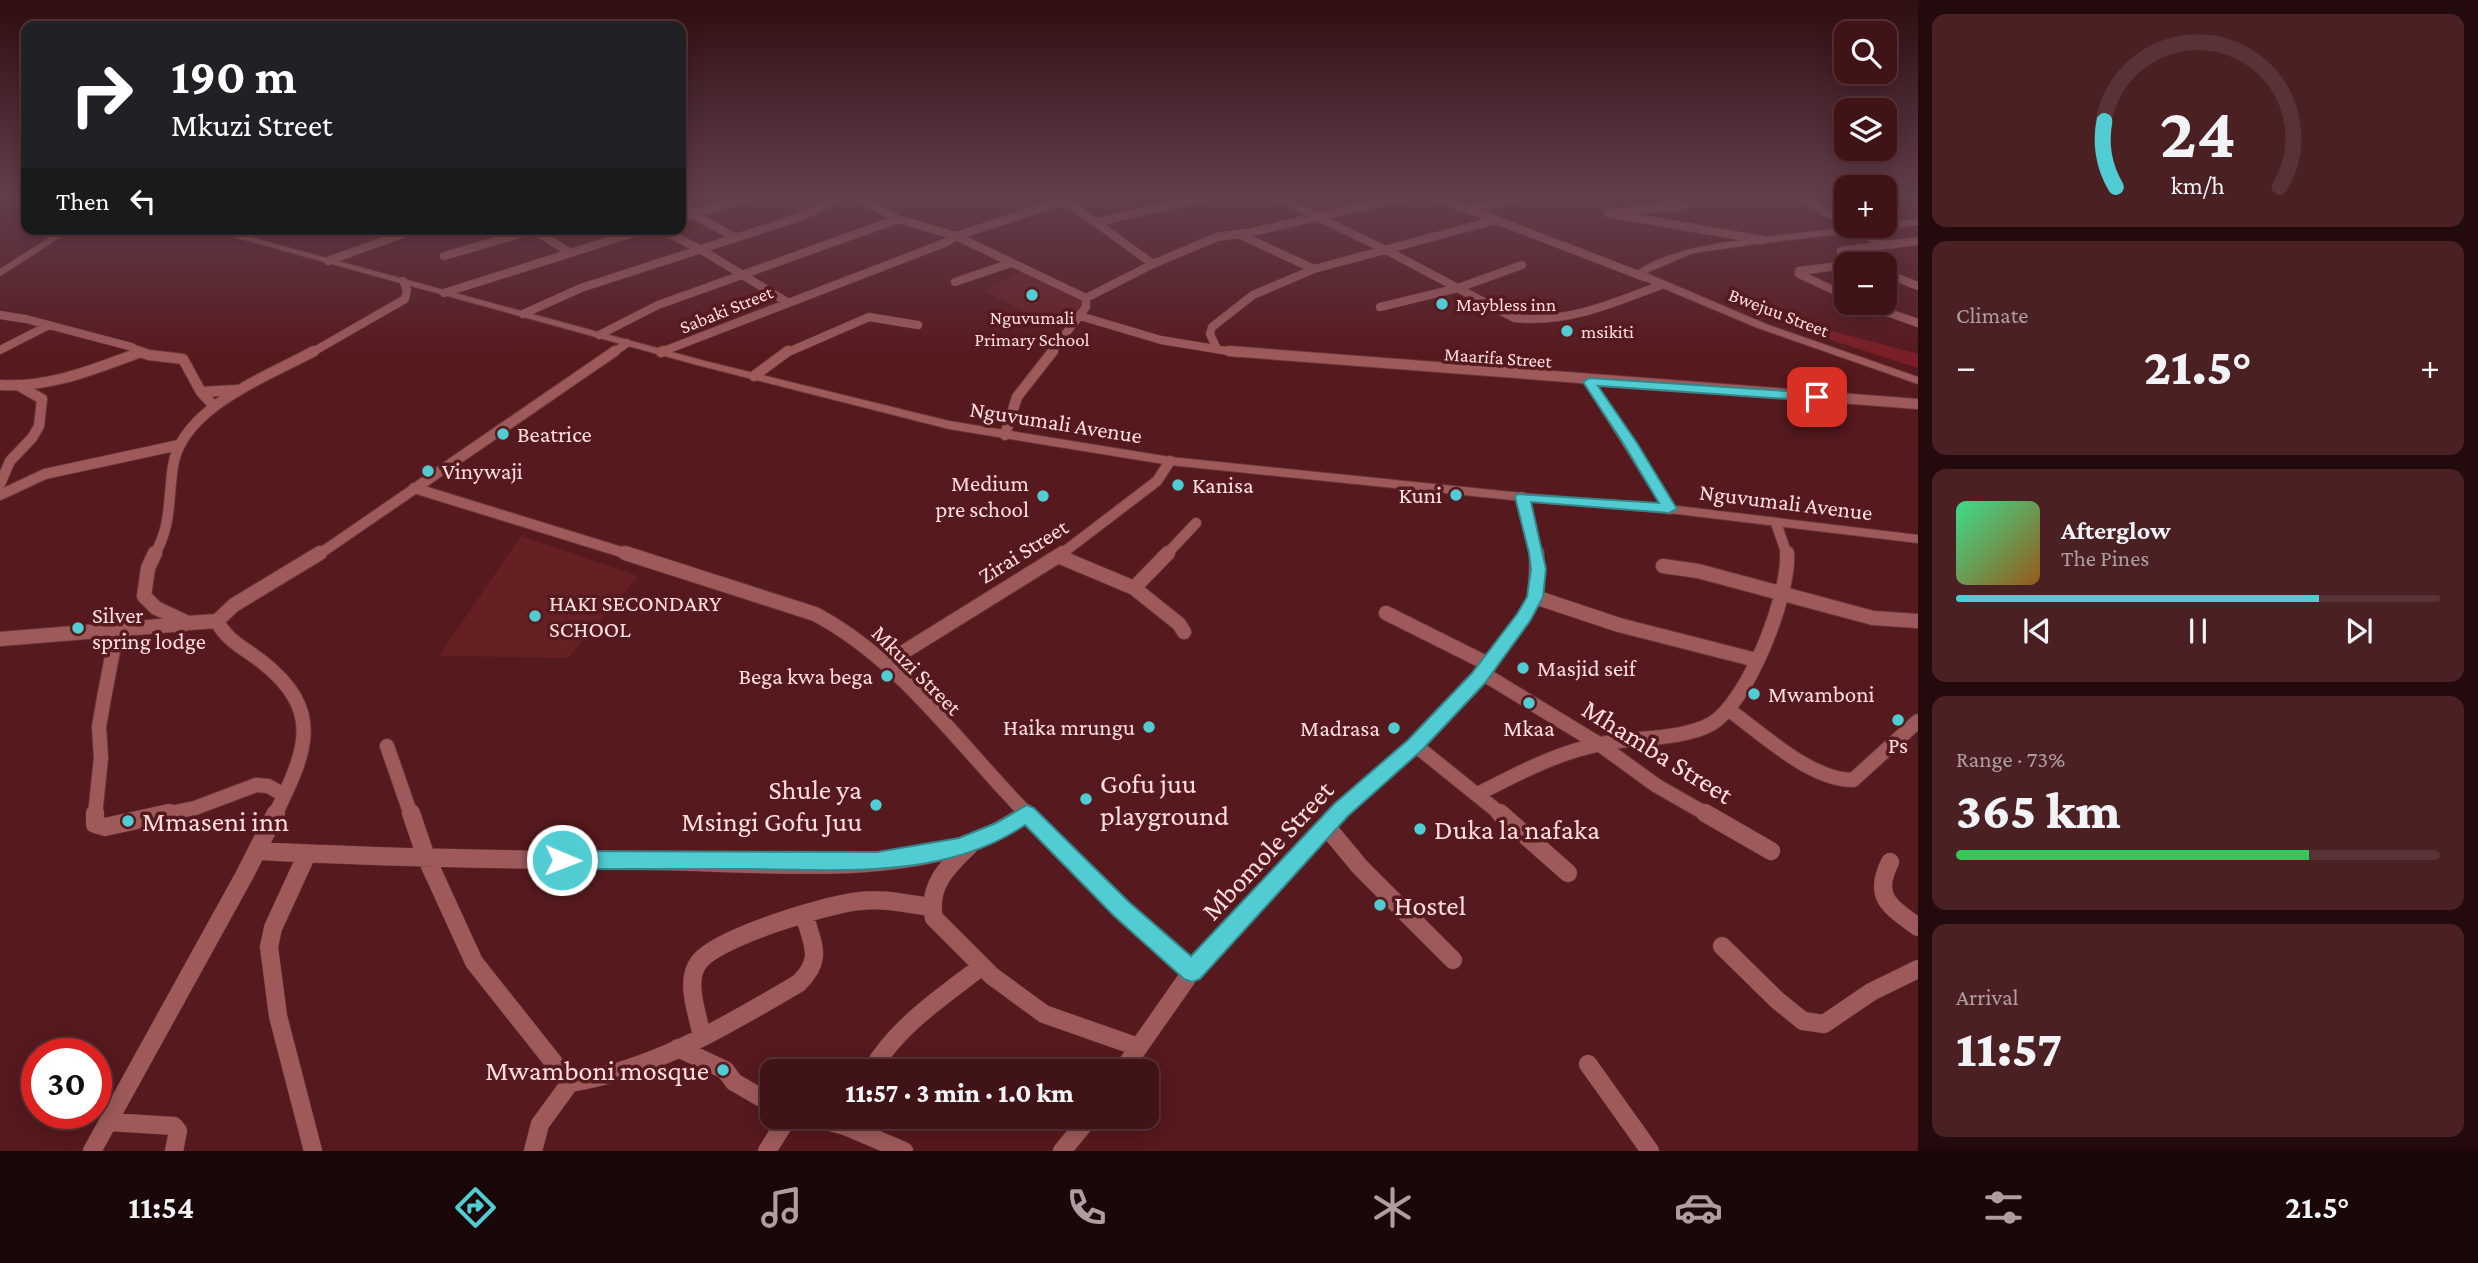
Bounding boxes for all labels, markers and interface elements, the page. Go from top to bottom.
map controls [1834,21,1897,315]
button: search [1834,21,1897,84]
icon: right [56,49,147,140]
text: 190 m [171,49,297,104]
text: 24 [2160,92,2236,173]
button: layers [1834,98,1897,161]
text: Mkuzi Street [171,107,333,143]
text: km/h [2171,172,2225,199]
button: + [1834,175,1897,238]
icon: left [124,182,162,220]
text: Then [56,187,110,216]
button: − [1834,252,1897,315]
street label: Sabaki Street [677,281,776,338]
street label: Bwejuu Street [1725,284,1832,342]
marker: Nguvumali Primary School [1024,287,1040,303]
place label: Maybless inn [1456,294,1556,315]
marker: Maybless inn [1434,296,1450,312]
text: Climate [1956,302,2028,328]
place label: Nguvumali Primary School [974,307,1090,350]
place label: msikiti [1581,321,1634,342]
marker: msikiti [1559,323,1575,339]
text: 21.5° [2144,337,2252,395]
street label: Maarifa Street [1444,343,1553,372]
text: − [1956,345,1976,387]
text: + [2420,345,2440,387]
pin [1787,367,1847,427]
icon: arrive [1798,378,1836,416]
street label: Nguvumali Avenue [968,396,1144,448]
place label: Beatrice [517,421,592,447]
marker: Beatrice [495,426,511,442]
place label: Vinywaji [442,458,523,484]
marker: Vinywaji [420,463,436,479]
place label: Medium pre school [935,470,1029,522]
place label: Kanisa [1192,472,1254,498]
marker: Kanisa [1170,477,1186,493]
street label: Nguvumali Avenue [1698,478,1874,526]
place label: Kuni [1399,482,1442,508]
marker: Kuni [1448,487,1464,503]
marker: Medium pre school [1035,488,1051,504]
street label: Zirai Street [973,513,1073,589]
text: Afterglow [2061,516,2171,545]
text: The Pines [2061,545,2149,571]
place label: HAKI SECONDARY SCHOOL [549,590,722,642]
place label: Silver spring lodge [92,602,206,654]
marker: HAKI SECONDARY SCHOOL [527,608,543,624]
icon: previous [2018,612,2056,650]
icon: pause [2179,612,2217,650]
icon: next [2340,612,2378,650]
marker: Silver spring lodge [70,620,86,636]
street label: Mkuzi Street [867,620,968,721]
place label: Masjid seif [1537,655,1637,681]
marker: Masjid seif [1515,660,1531,676]
place label: Bega kwa bega [738,663,873,689]
marker: Bega kwa bega [879,668,895,684]
place label: Mwamboni [1768,681,1875,707]
marker: Mwamboni [1746,686,1762,702]
street label: Mhamba Street [1577,693,1739,811]
marker: Mkaa [1521,695,1537,711]
marker: Ps [1890,712,1906,728]
place label: Haika mrungu [1003,714,1135,740]
place label: Madrasa [1300,715,1380,741]
place label: Mkaa [1503,715,1555,741]
marker: Haika mrungu [1141,719,1157,735]
marker: Madrasa [1386,720,1402,736]
place label: Ps [1888,732,1908,758]
text: Range · 73% [1956,746,2065,772]
place label: Gofu juu playground [1100,768,1229,831]
place label: Shule ya Msingi Gofu Juu [681,774,862,837]
street label: Mbomole Street [1195,774,1340,926]
text: 365 km [1956,781,2120,839]
marker: Gofu juu playground [1078,791,1094,807]
marker: Shule ya Msingi Gofu Juu [868,797,884,813]
place label: Mmaseni inn [142,806,289,837]
marker: Mmaseni inn [120,813,136,829]
place label: Duka la nafaka [1434,814,1600,845]
marker: Duka la nafaka [1412,821,1428,837]
position arrow [525,823,599,897]
place label: Hostel [1394,890,1466,921]
marker: Hostel [1372,897,1388,913]
text: Arrival [1956,984,2019,1010]
text: 11:57 [1956,1019,2063,1077]
speed limit sign: 30 [21,1038,112,1129]
place label: Mwamboni mosque [485,1055,709,1086]
marker: Mwamboni mosque [715,1062,731,1078]
text: 11:57 · 3 min · 1.0 km [845,1079,1074,1108]
icon: directions [451,1183,500,1232]
icon: music [757,1183,806,1232]
icon: phone [1062,1183,1111,1232]
icon: climate [1368,1183,1417,1232]
icon: car [1674,1183,1723,1232]
icon: filters [1979,1183,2028,1232]
text: 11:54 [128,1189,194,1225]
text: 21.5° [2285,1189,2350,1225]

